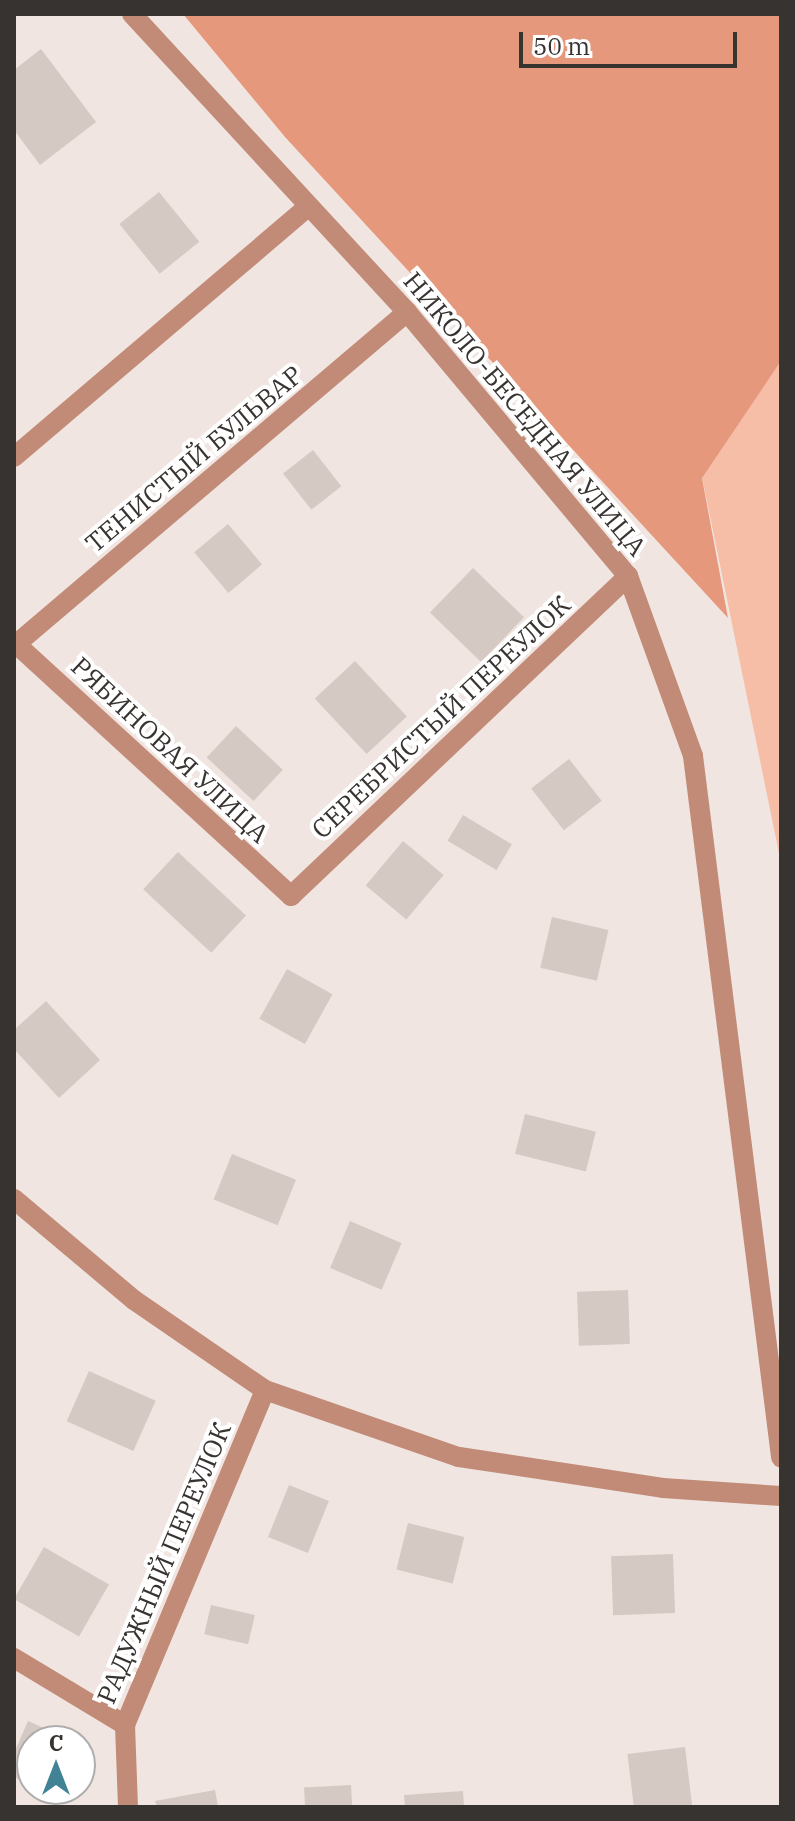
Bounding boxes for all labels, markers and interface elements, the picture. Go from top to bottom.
scale bar [523,16,741,66]
text: 50 m [533,30,590,62]
street label: НИКОЛО-БЕСЕДНАЯ УЛИЦА [397,266,653,562]
street label: ТЕНИСТЫЙ БУЛЬВАР [79,359,309,559]
street label: СЕРЕБРИСТЫЙ ПЕРЕУЛОК [305,589,577,845]
street label: РЯБИНОВАЯ УЛИЦА [65,650,275,850]
street label: РАДУЖНЫЙ ПЕРЕУЛОК [91,1418,237,1708]
north arrow [16,1725,96,1805]
text: С [49,1728,63,1757]

